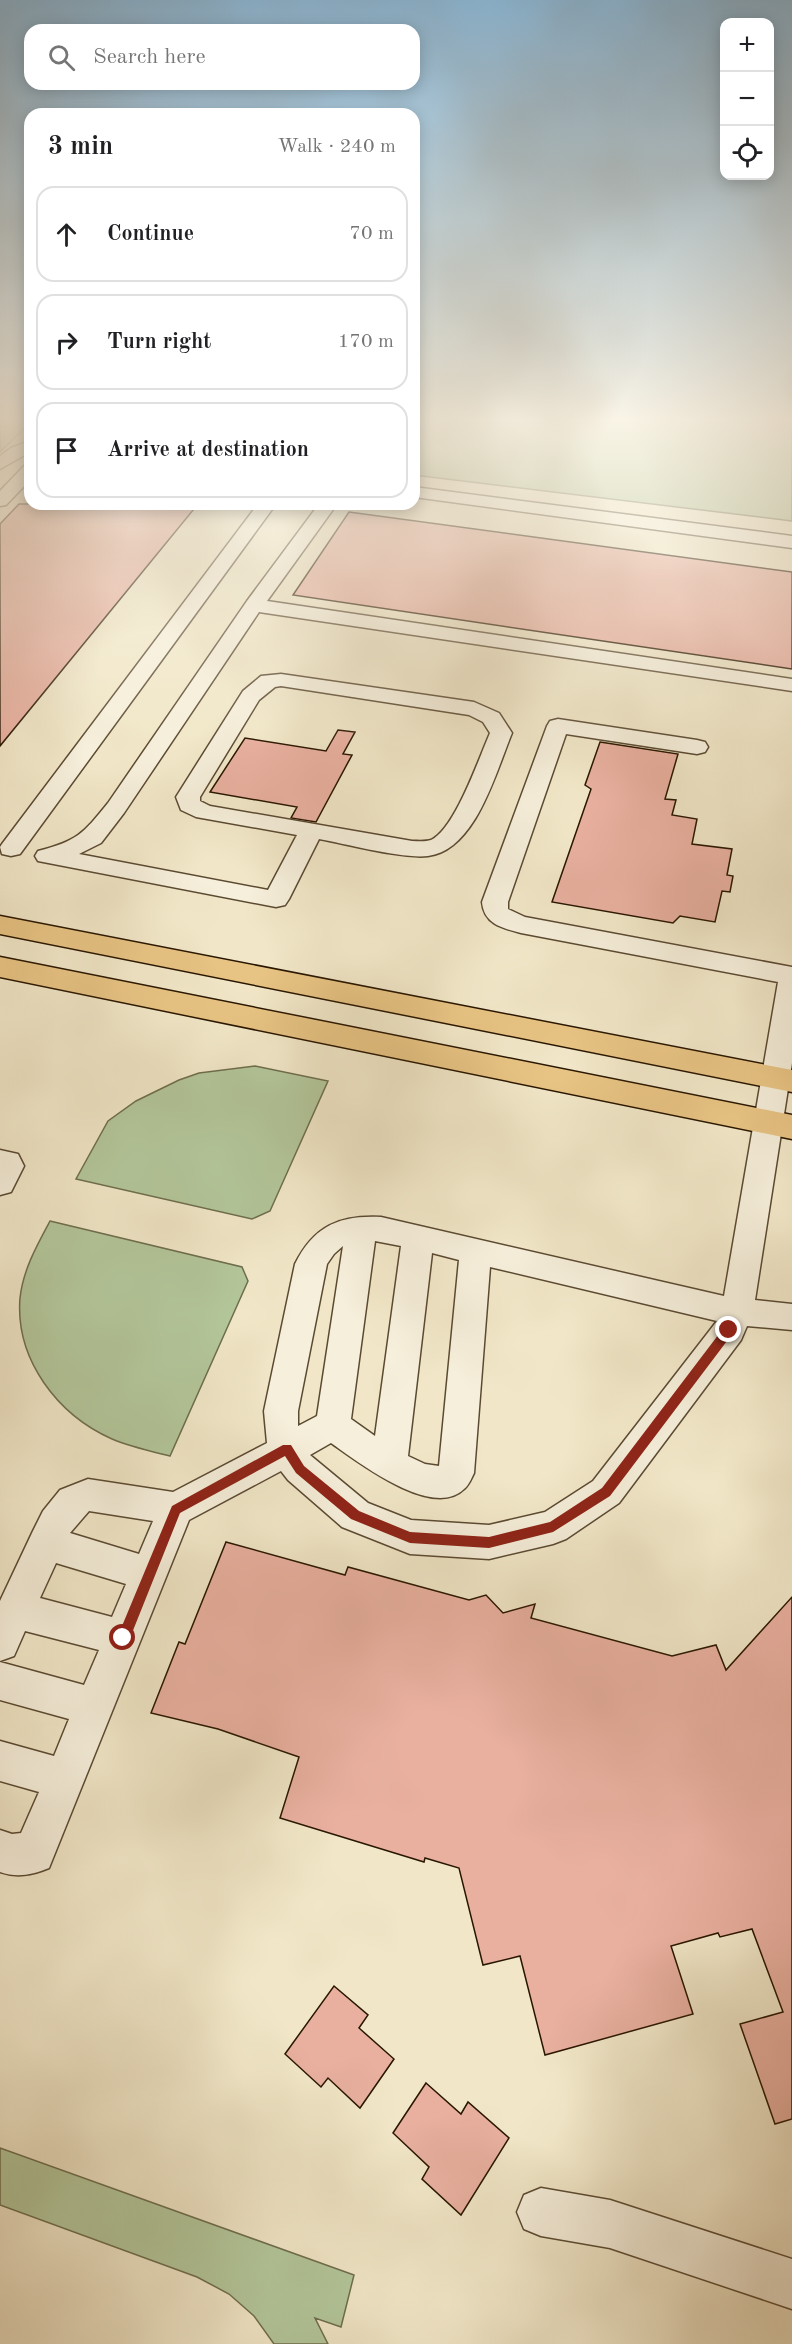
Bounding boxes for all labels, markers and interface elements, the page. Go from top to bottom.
map controls [720,18,774,180]
button: + [720,18,774,72]
search box [24,24,420,90]
icon: search [45,41,78,74]
text: Search here [93,46,206,68]
button: − [720,72,774,126]
button: locate [720,126,774,180]
text: 3 min [48,134,113,160]
text: Walk · 240 m [277,137,396,157]
icon: ahead [50,218,83,251]
text: Continue [107,223,194,245]
text: 70 m [349,224,394,244]
icon: right [50,326,83,359]
text: Turn right [107,331,211,353]
text: 170 m [338,332,394,352]
icon: arrive [50,434,83,467]
text: Arrive at destination [107,439,309,461]
route end [715,1316,741,1342]
route start [109,1624,135,1650]

